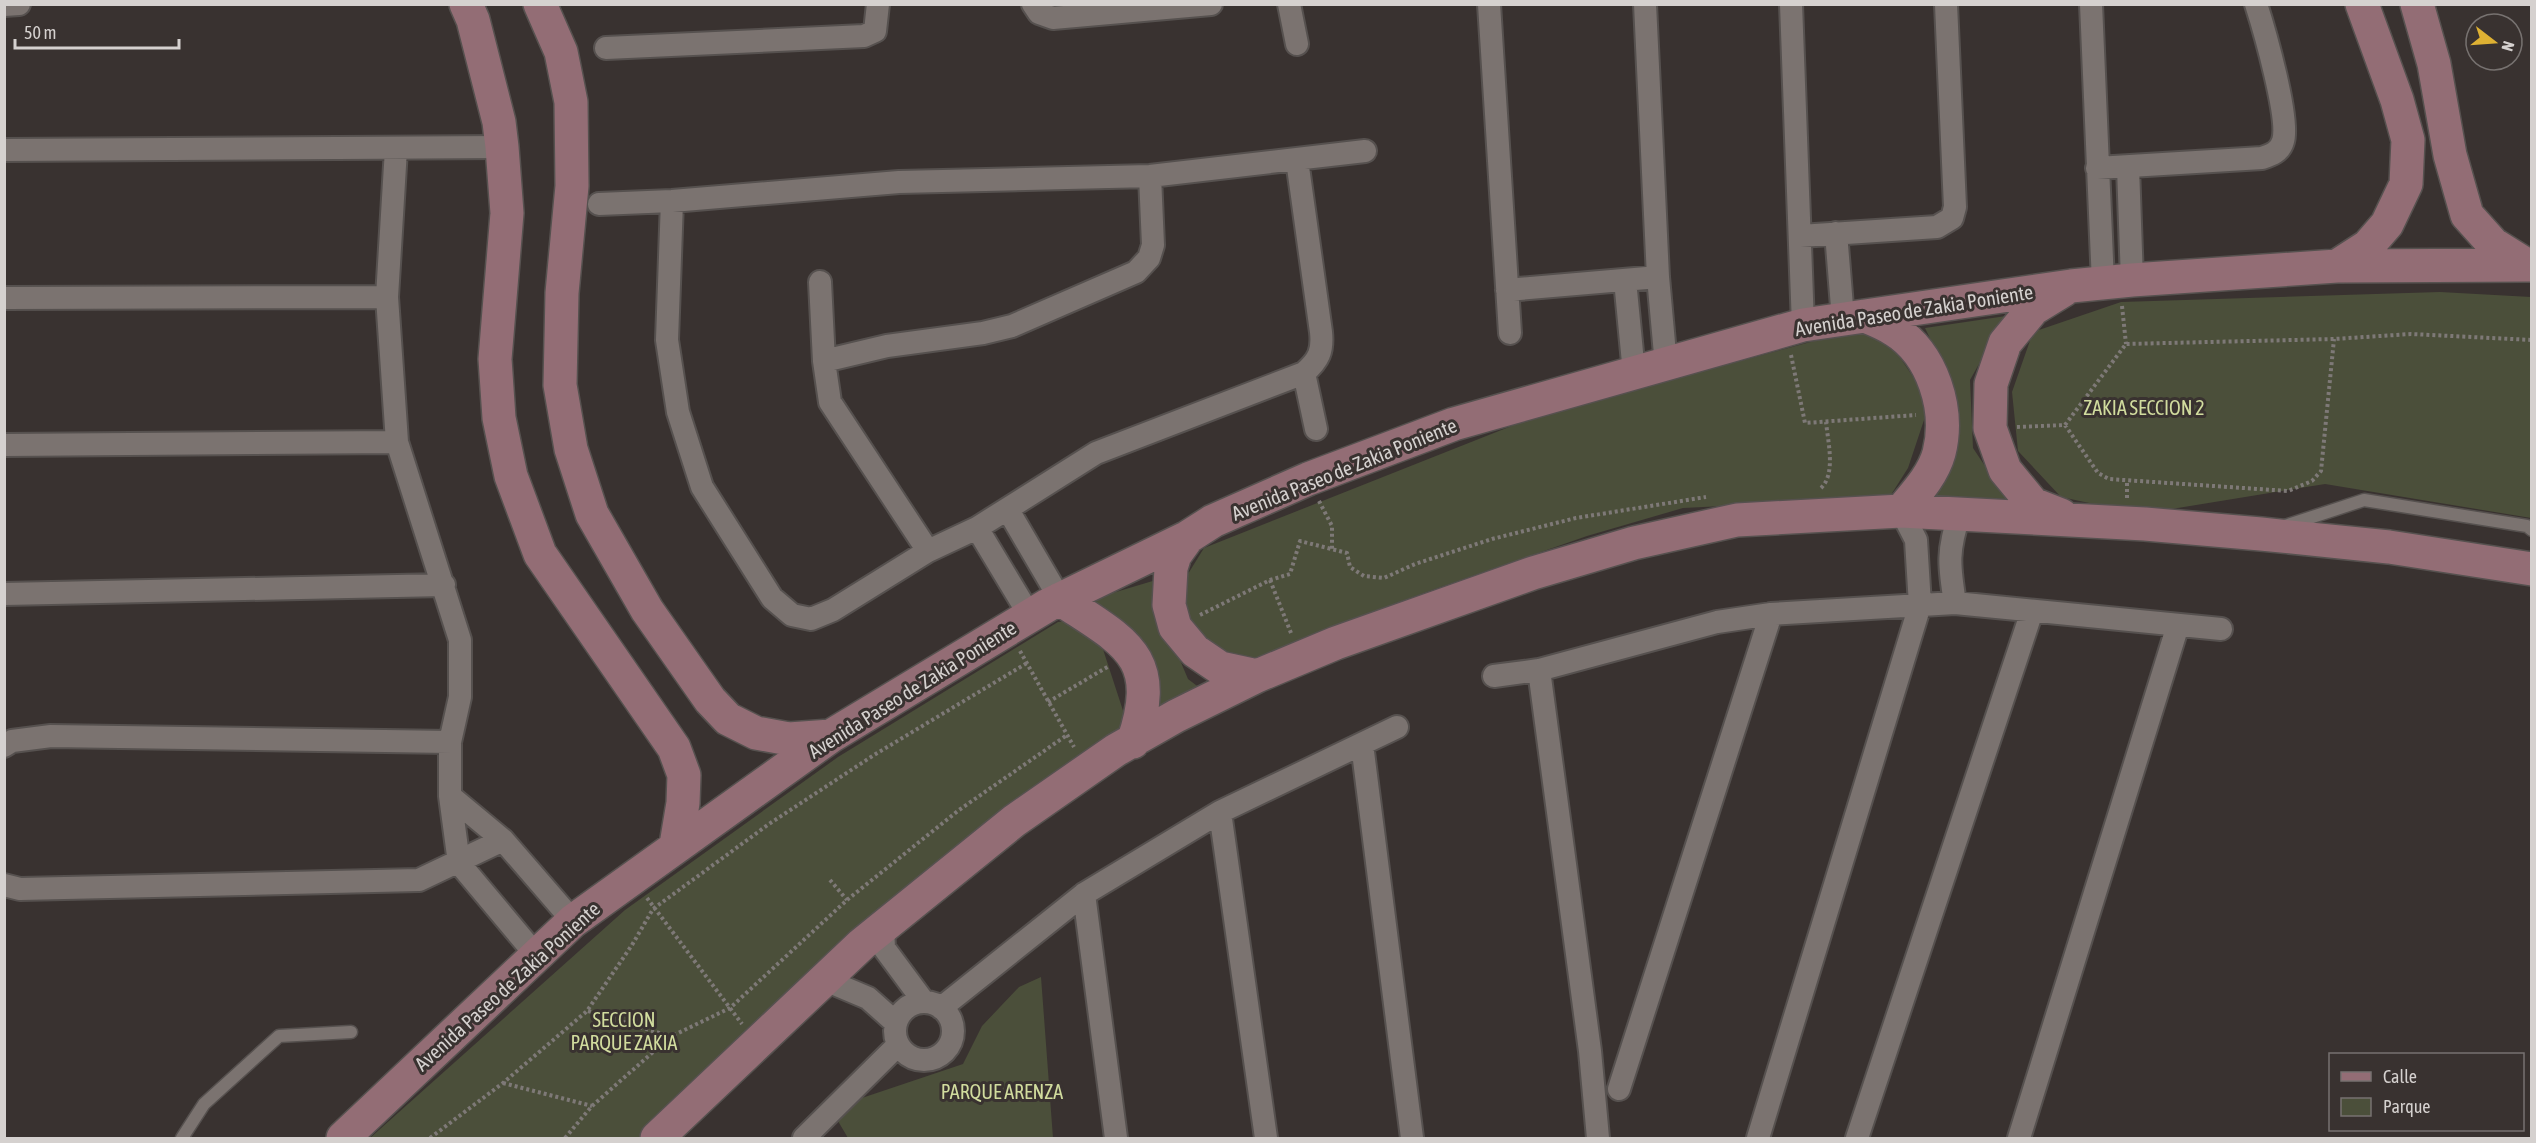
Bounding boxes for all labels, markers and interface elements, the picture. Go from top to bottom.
scale bar [15,12,178,50]
north arrow [2464,12,2524,72]
text: 50 m [24,22,56,43]
text: N [2498,39,2518,54]
street label: Avenida Paseo de Zakia Poniente [1793,280,2035,340]
park label: ZAKIA SECCION 2 [2083,396,2205,419]
street label: Avenida Paseo de Zakia Poniente [1228,413,1460,525]
street label: Avenida Paseo de Zakia Poniente [804,615,1020,763]
street label: Avenida Paseo de Zakia Poniente [410,897,604,1075]
park label: SECCION PARQUE ZAKIA [571,1008,678,1054]
legend [2329,1053,2524,1131]
text: Calle [2383,1066,2417,1087]
park label: PARQUE ARENZA [941,1080,1063,1103]
text: Parque [2383,1096,2431,1117]

